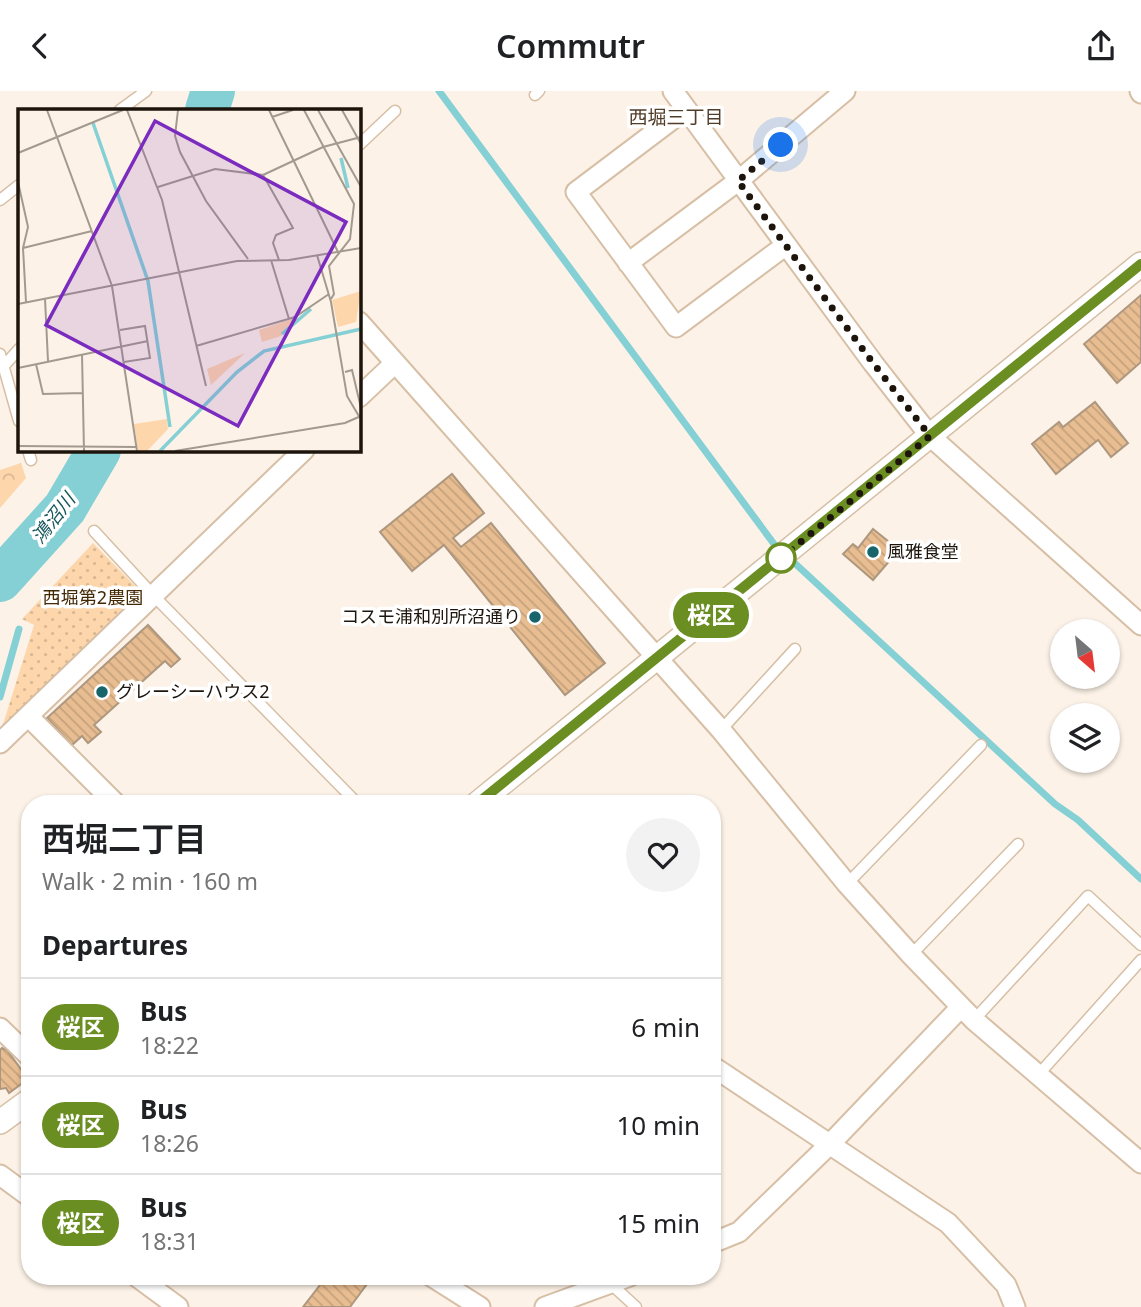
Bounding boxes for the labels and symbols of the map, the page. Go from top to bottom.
district label: 西堀三丁目 [628,104,724,130]
inset map [18,109,360,451]
your location [763,127,798,162]
water label: 鴻沼川 [25,486,82,548]
place label: 風雅食堂 [887,539,959,563]
unlabelled marker [766,543,796,573]
marker: 風雅食堂 [865,544,881,560]
park label: 西堀第2農園 [43,585,143,609]
line badge: 桜区 [680,592,742,638]
place label: コスモ浦和別所沼通り [341,604,521,628]
marker: コスモ浦和別所沼通り [527,609,543,625]
north arrow [1050,619,1120,689]
place label: グレーシーハウス2 [116,679,270,703]
marker: グレーシーハウス2 [94,684,110,700]

